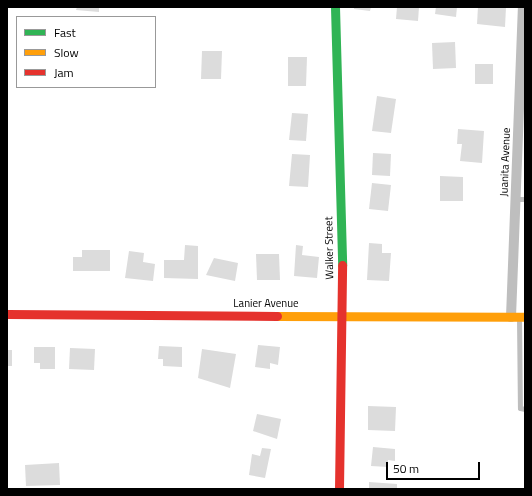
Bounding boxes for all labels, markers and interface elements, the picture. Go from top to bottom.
legend [16,16,156,88]
text: Fast [54,23,76,42]
text: Slow [54,43,79,62]
text: Jam [54,63,74,82]
street label: Juanita Avenue [497,127,513,197]
street label: Walker Street [322,216,336,280]
street label: Lanier Avenue [233,296,299,310]
scale bar [388,454,482,480]
text: 50 m [393,459,419,478]

